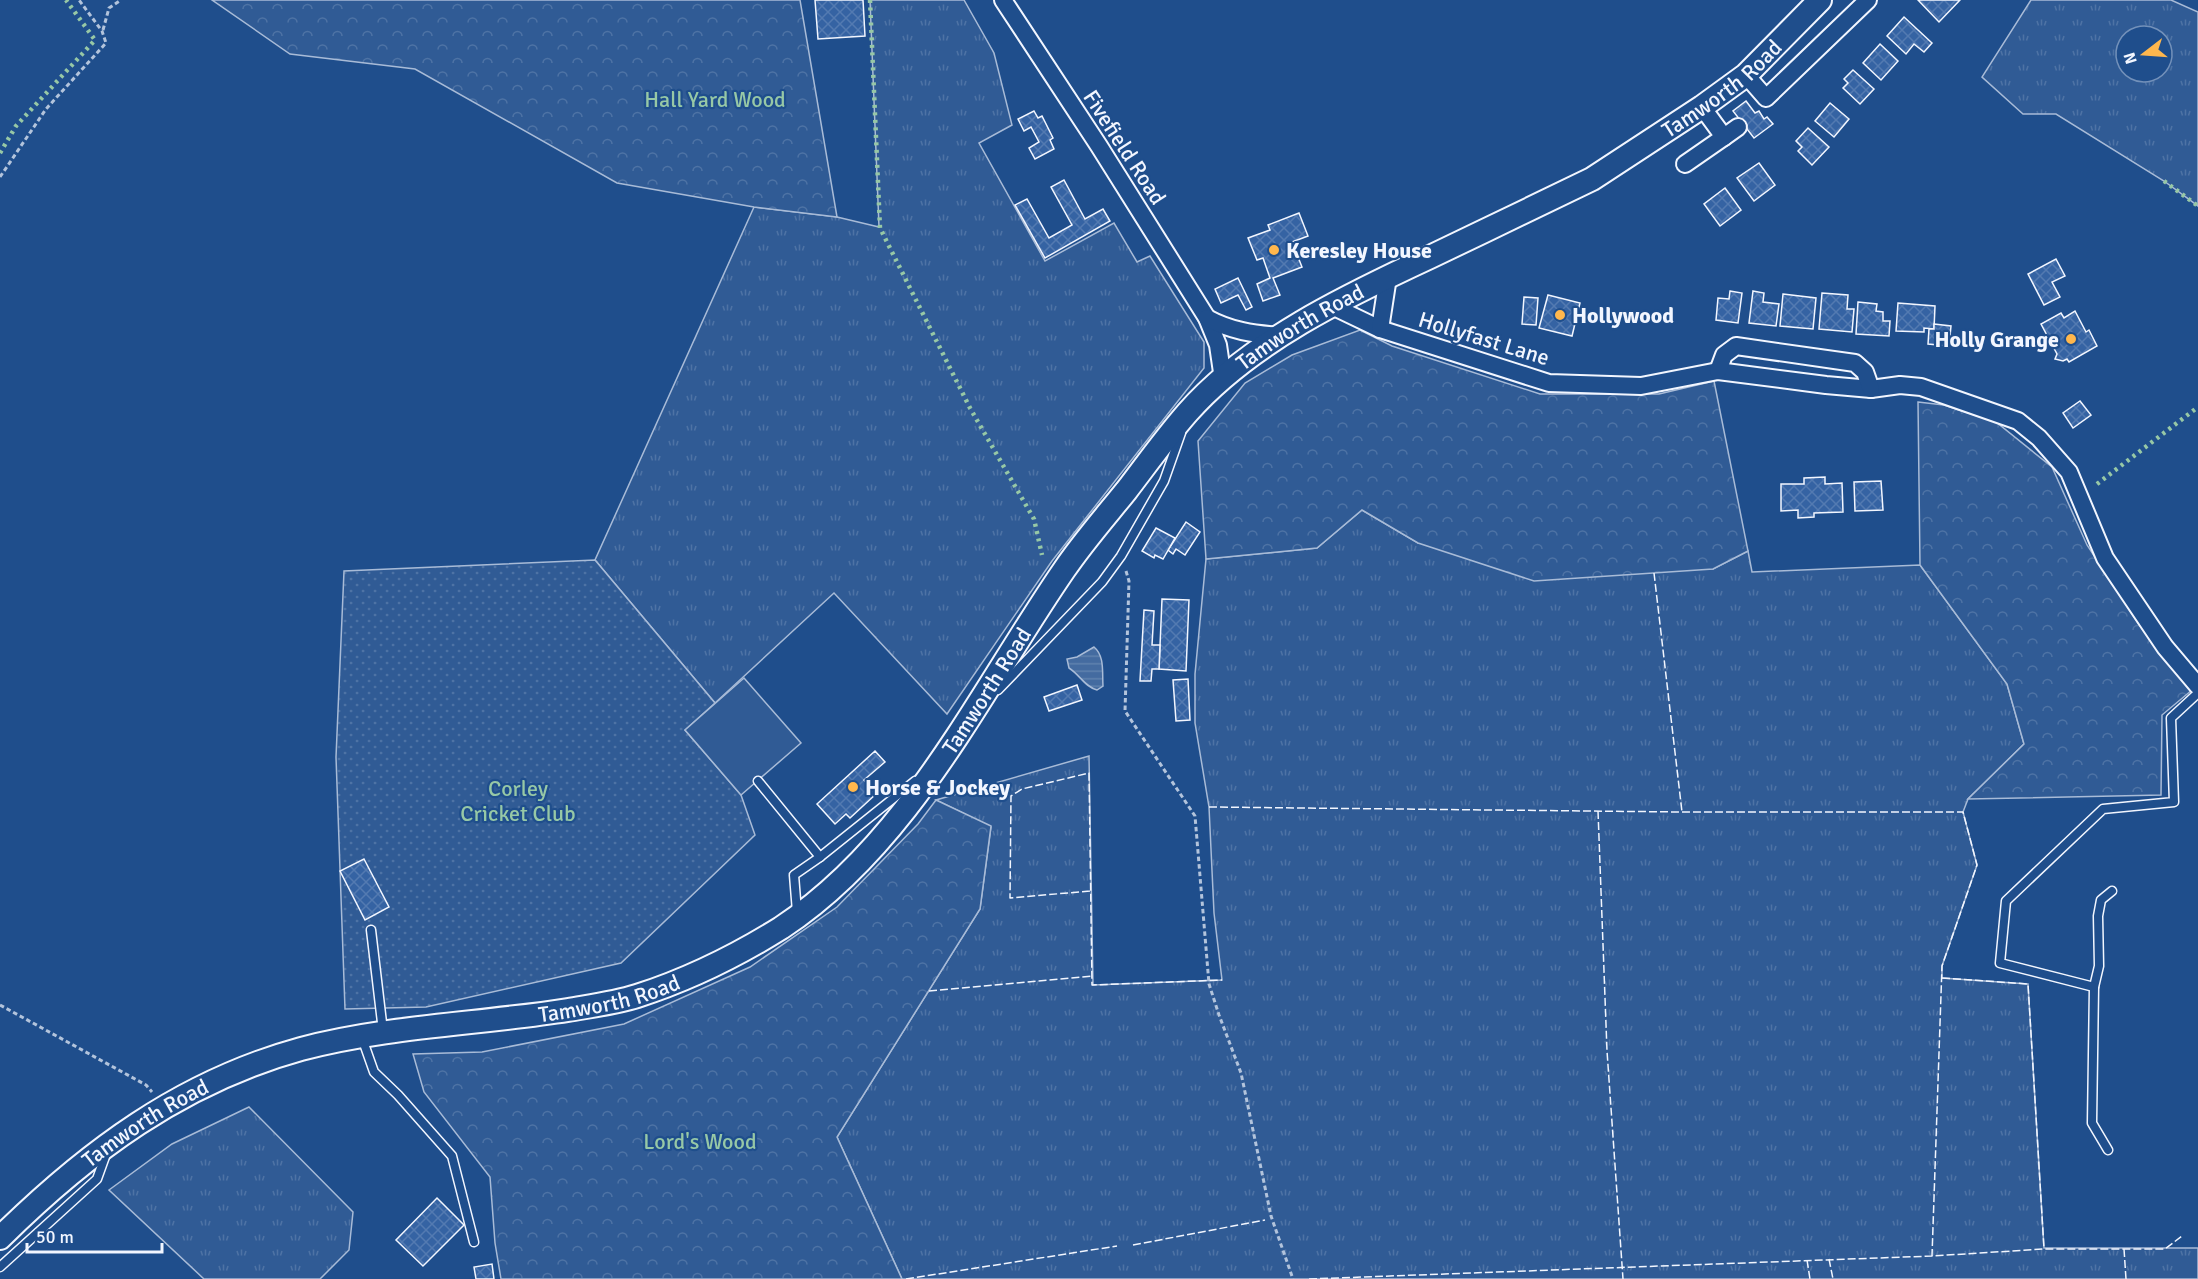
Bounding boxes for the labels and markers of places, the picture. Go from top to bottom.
place label: Keresley House [1286,237,1432,264]
marker: Keresley House [1267,243,1281,257]
place label: Hollywood [1572,302,1674,329]
marker: Hollywood [1553,308,1567,322]
place label: Holly Grange [1934,326,2059,353]
marker: Holly Grange [2064,332,2078,346]
place label: Horse & Jockey [865,774,1010,801]
marker: Horse & Jockey [846,780,860,794]

